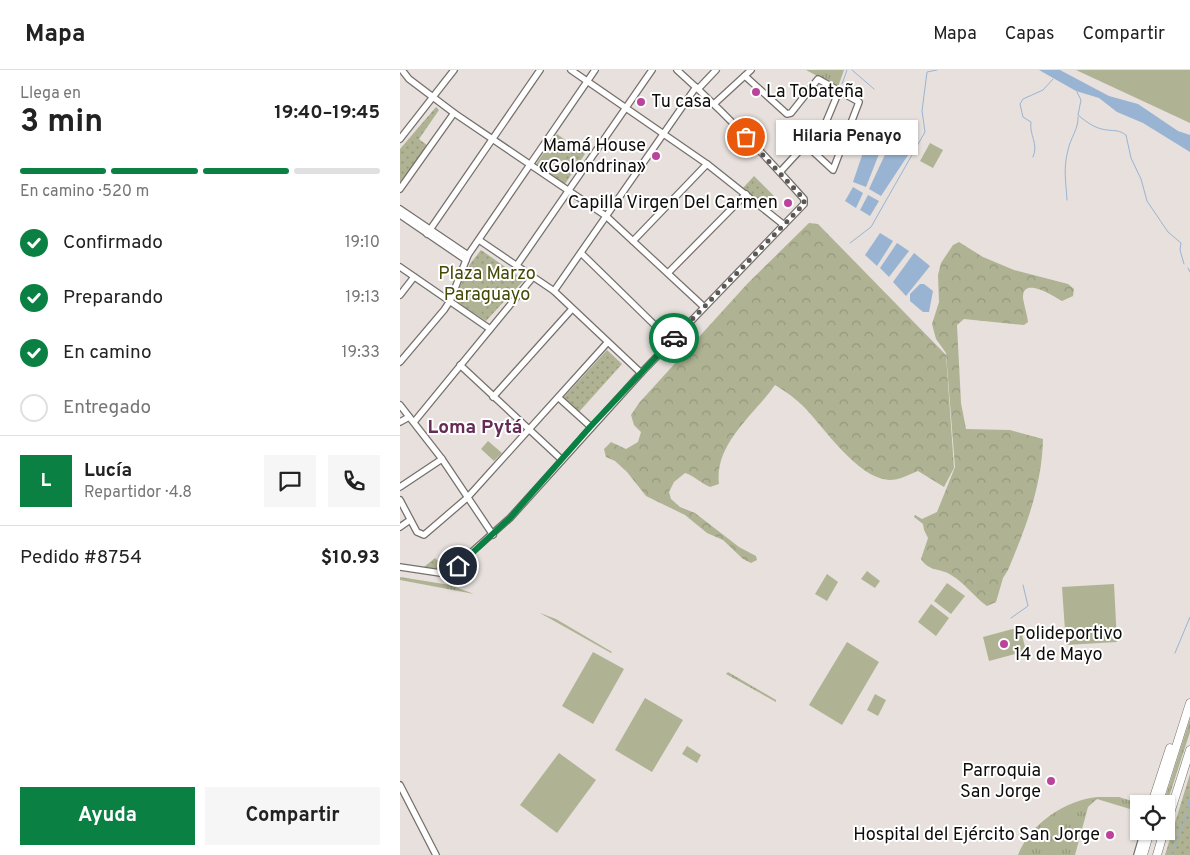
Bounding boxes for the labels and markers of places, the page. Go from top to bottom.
place label: La Tobateña [766,81,864,104]
marker: La Tobateña [750,86,762,98]
place label: Tu casa [651,91,711,114]
marker: Tu casa [635,96,647,108]
pin [725,116,767,158]
callout: Hilaria Penayo [776,120,918,154]
place label: Mamá House «Golondrina» [539,135,646,179]
marker: Mamá House «Golondrina» [650,150,662,162]
place label: Capilla Virgen Del Carmen [568,192,778,215]
marker: Capilla Virgen Del Carmen [782,197,794,209]
pin [437,545,479,587]
place label: Polideportivo 14 de Mayo [1014,623,1123,667]
marker: Polideportivo 14 de Mayo [998,638,1010,650]
place label: Parroquia San Jorge [960,760,1041,804]
marker: Parroquia San Jorge [1045,775,1057,787]
place label: Hospital del Ejército San Jorge [853,824,1100,847]
marker: Hospital del Ejército San Jorge [1104,829,1116,841]

